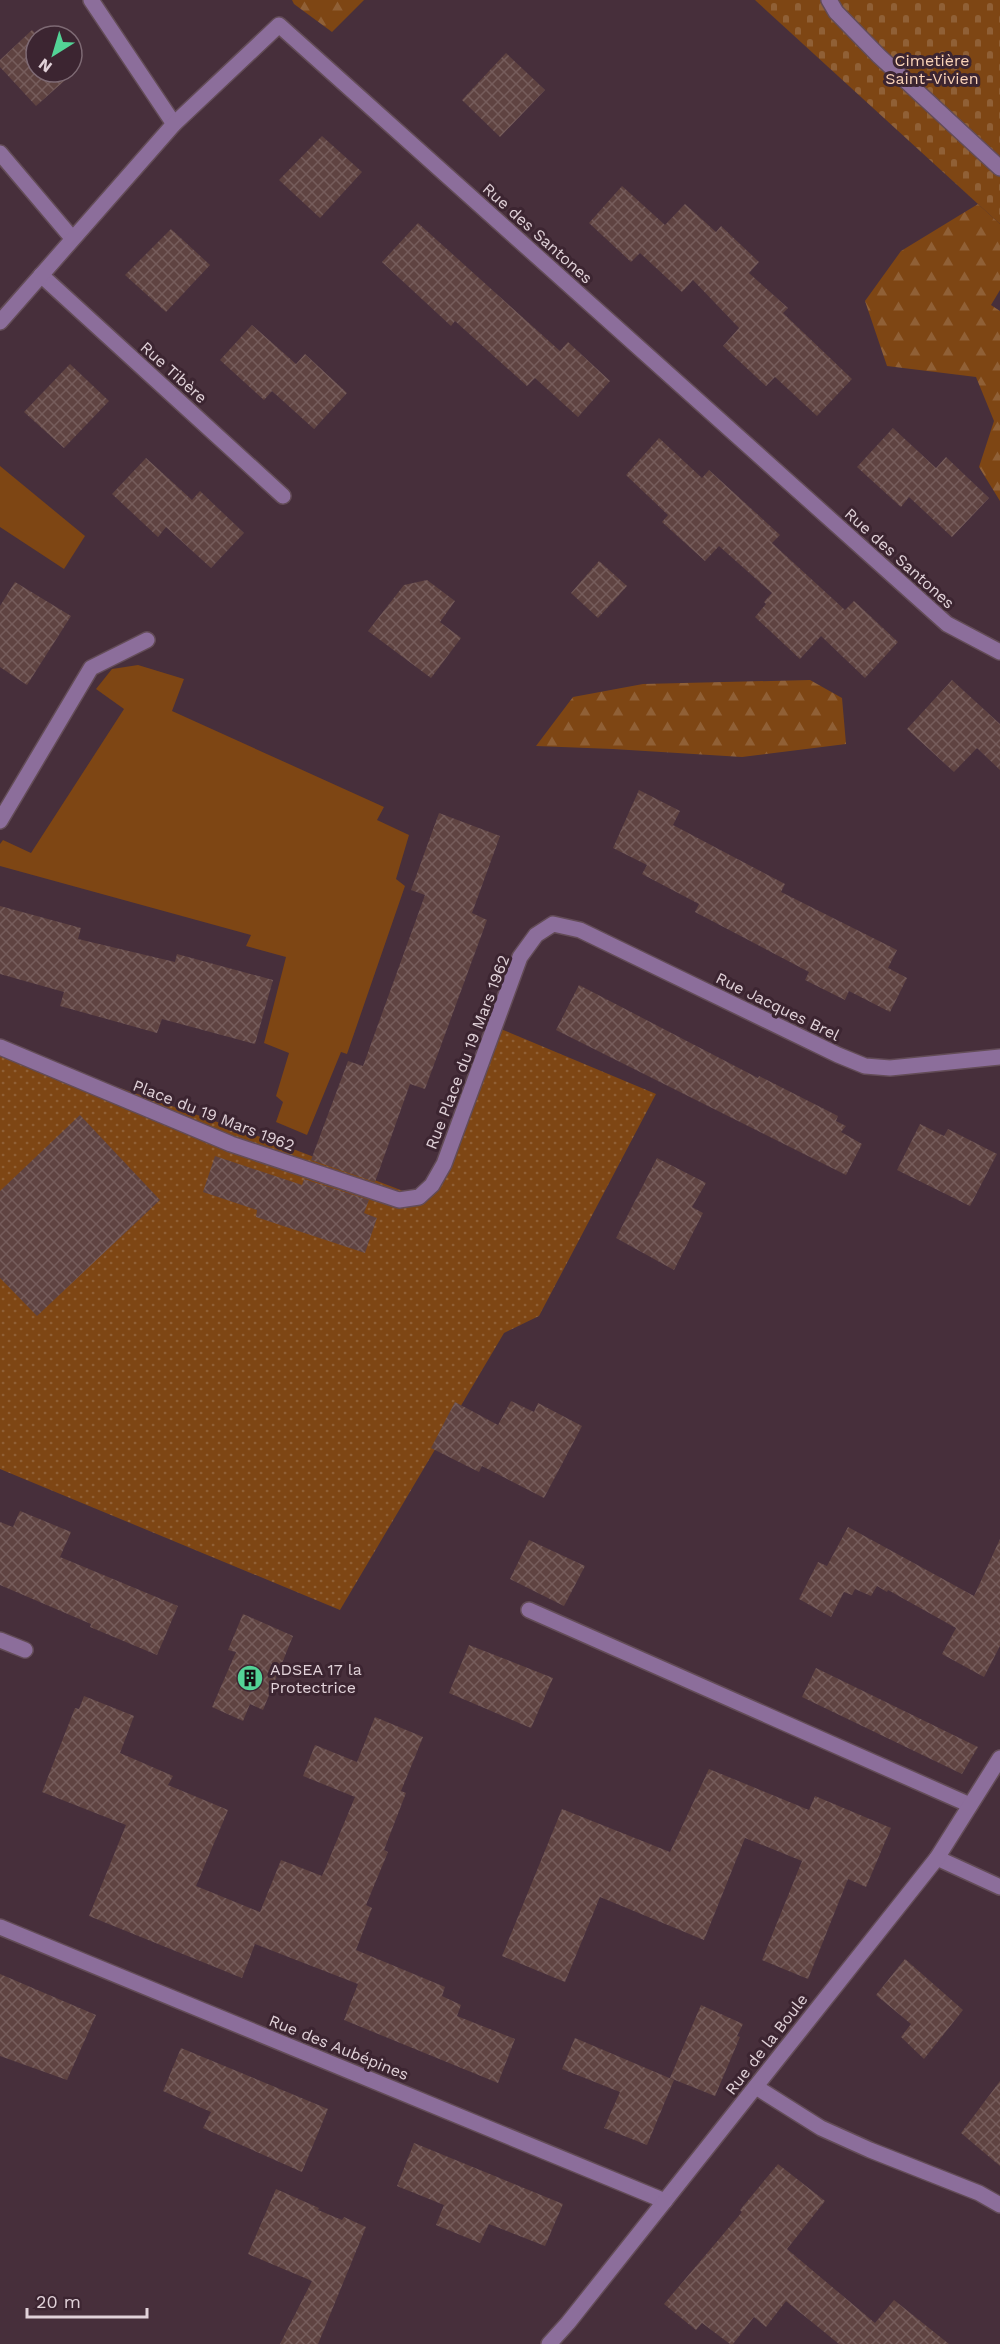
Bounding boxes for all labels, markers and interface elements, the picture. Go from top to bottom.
north arrow [24,24,84,84]
park label: Cimetière Saint-Vivien [885,51,979,88]
text: N [35,54,56,77]
street label: Rue des Santones [479,179,596,288]
street label: Rue Tibère [136,338,211,407]
street label: Rue des Santones [841,504,958,613]
street label: Rue Place du 19 Mars 1962 [422,952,513,1152]
street label: Rue Jacques Brel [713,968,843,1045]
street label: Place du 19 Mars 1962 [130,1076,297,1155]
place label: ADSEA 17 la Protectrice [270,1660,362,1697]
building icon: ADSEA 17 la Protectrice [235,1663,265,1693]
street label: Rue de la Boule [721,1990,812,2099]
street label: Rue des Aubépines [266,2011,411,2084]
scale bar [27,2281,147,2319]
text: 20 m [36,2291,81,2312]

